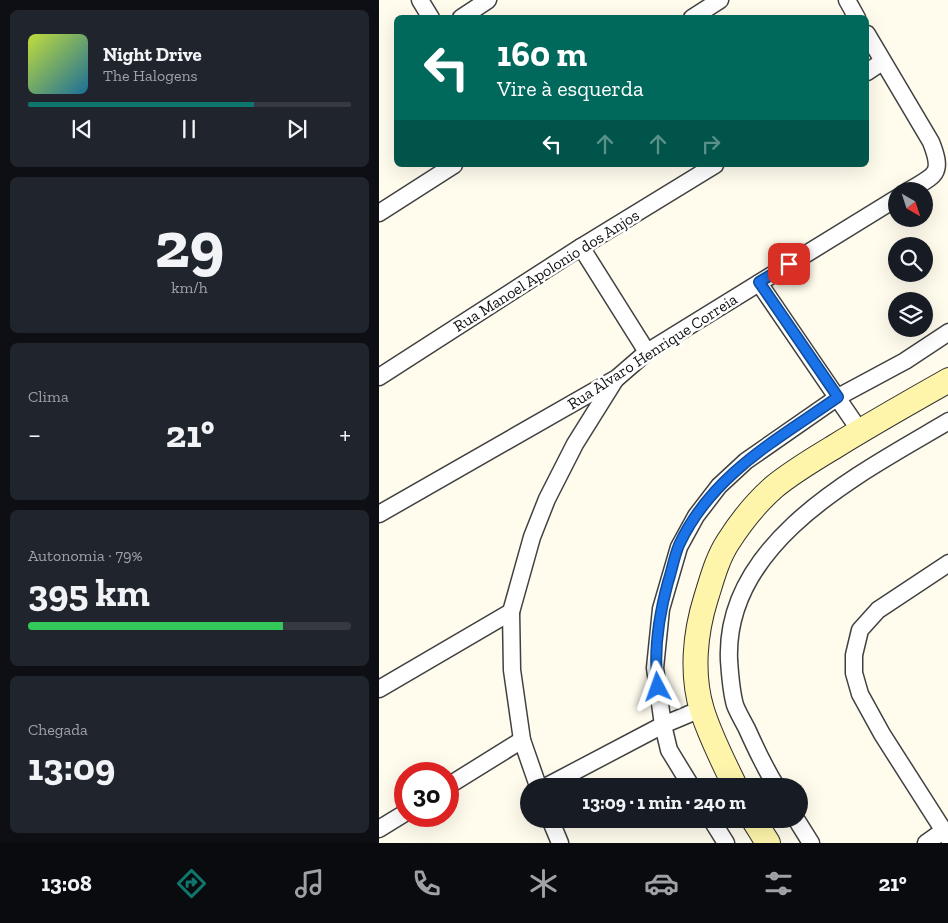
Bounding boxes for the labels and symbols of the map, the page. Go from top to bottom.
north arrow [888,182,933,228]
street label: Rua Manoel Apolonio dos Anjos [450,205,643,336]
pin [768,243,810,285]
street label: Rua Alvaro Henrique Correia [564,289,741,413]
position arrow [631,660,683,712]
speed limit sign: 30 [394,762,459,827]

